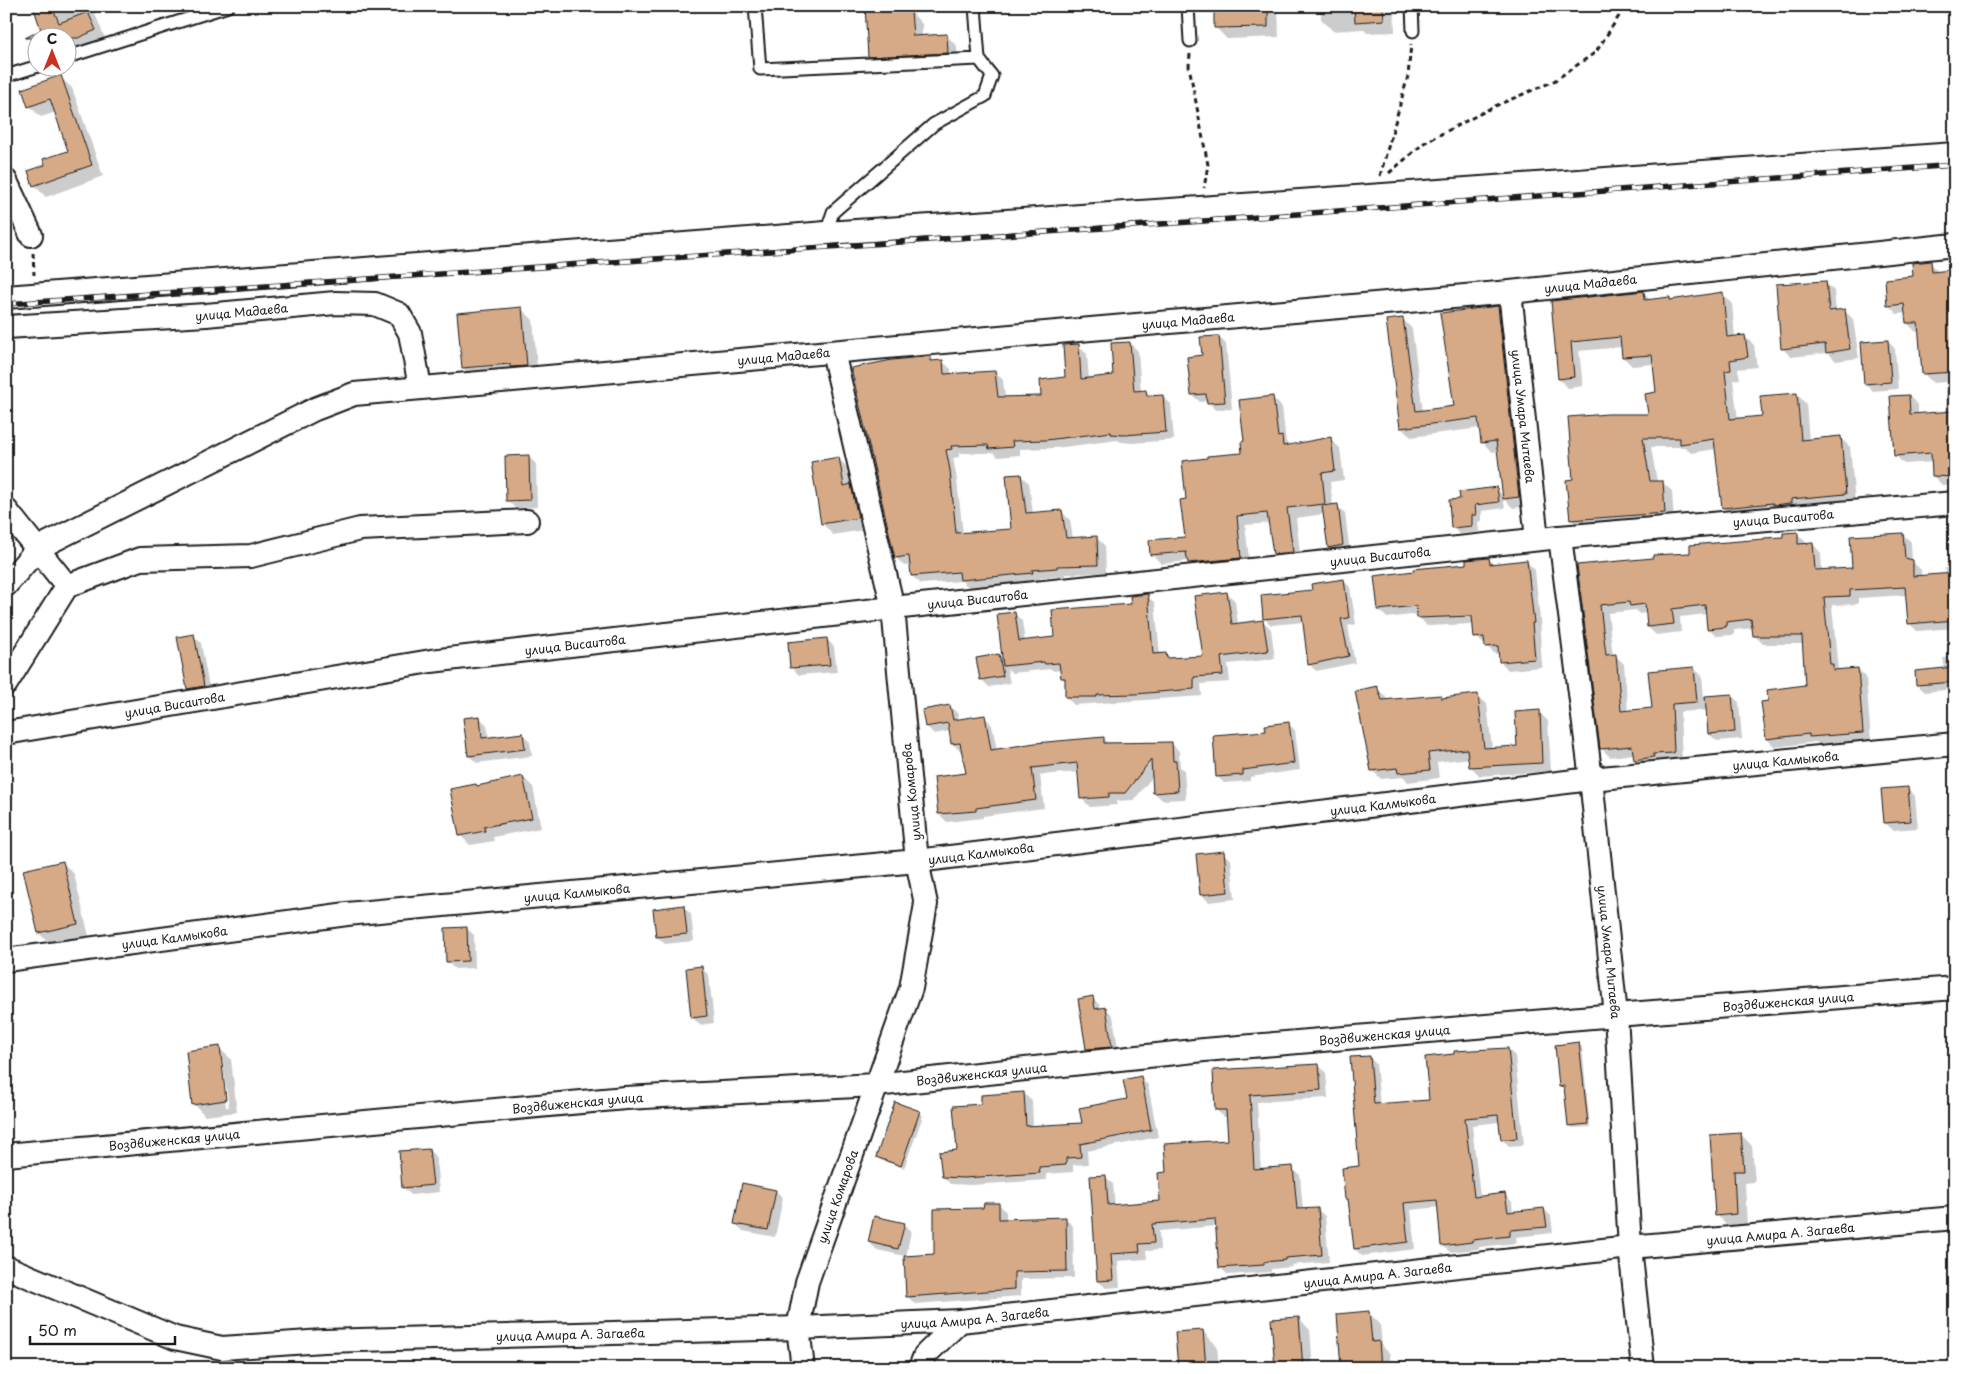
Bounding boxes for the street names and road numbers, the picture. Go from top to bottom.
street label: улица Мадаева [1543,270,1638,297]
street label: улица Мадаева [195,298,289,325]
street label: улица Мадаева [1141,307,1236,333]
street label: улица Мадаева [737,343,831,369]
street label: улица Умара Митаева [1507,348,1540,485]
street label: улица Висаитова [1732,504,1835,531]
street label: улица Висаитова [1329,542,1432,570]
street label: улица Висаитова [926,585,1029,613]
street label: улица Висаитова [524,630,627,659]
street label: улица Висаитова [123,687,226,722]
street label: улица Комарова [897,742,925,842]
street label: улица Калмыкова [1732,746,1840,774]
street label: улица Калмыкова [1329,789,1438,820]
street label: улица Калмыкова [927,838,1035,869]
street label: улица Калмыкова [523,879,631,907]
street label: улица Умара Митаева [1593,884,1625,1020]
street label: улица Калмыкова [120,921,229,953]
street label: Воздвиженская улица [1722,987,1855,1015]
street label: Воздвиженская улица [1318,1020,1451,1049]
street label: Воздвиженская улица [915,1058,1048,1090]
street label: Воздвиженская улица [511,1088,644,1117]
street label: Воздвиженская улица [108,1124,241,1155]
street label: улица Комарова [812,1147,862,1246]
street label: улица Амира А. Загаева [1705,1218,1856,1249]
street label: улица Амира А. Загаева [1303,1258,1453,1292]
street label: улица Амира А. Загаева [900,1302,1051,1333]
street label: улица Амира А. Загаева [496,1323,646,1345]

